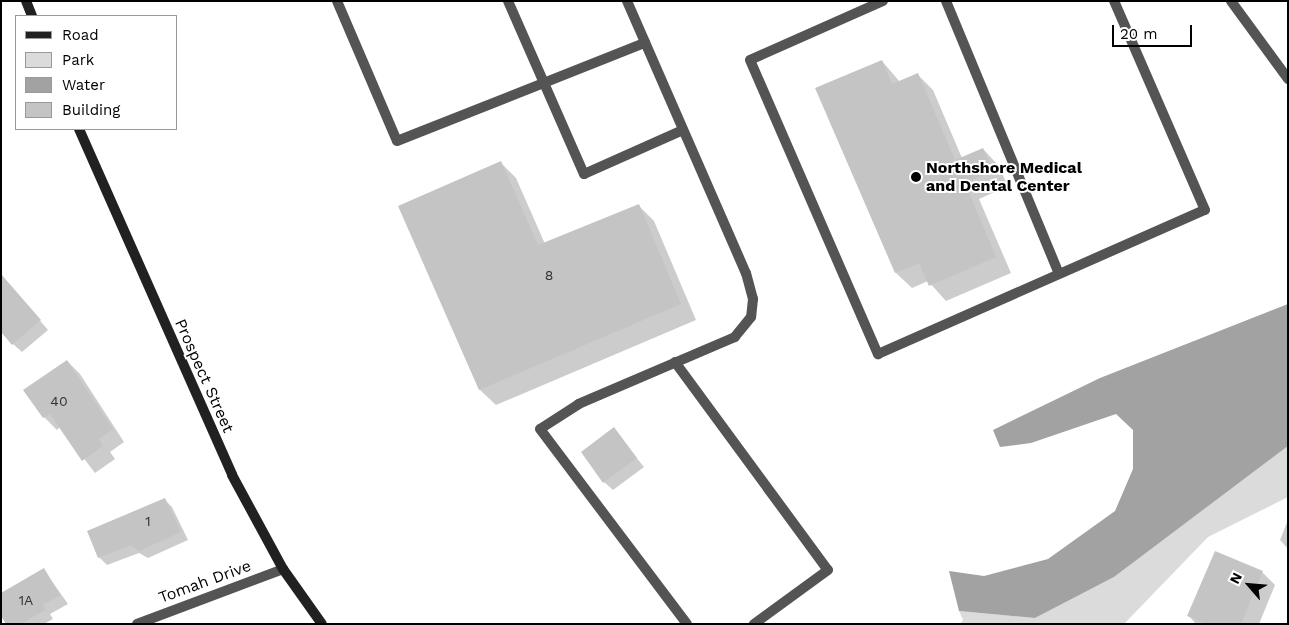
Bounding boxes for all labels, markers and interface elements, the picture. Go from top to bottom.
legend [15,15,178,130]
scale bar [1114,15,1194,47]
text: 20 m [1120,25,1158,43]
text: Road [62,26,99,44]
text: Park [62,51,94,69]
text: Water [62,76,105,94]
text: Building [62,101,120,119]
place label: Northshore Medical and Dental Center [926,158,1082,196]
marker: Northshore Medical and Dental Center [910,171,922,183]
house number: 8 [545,267,553,283]
street label: Prospect Street [170,316,238,436]
house number: 40 [50,393,68,409]
house number: 1 [145,513,151,529]
street label: Tomah Drive [156,556,254,608]
north arrow [1224,560,1274,610]
text: N [1226,570,1245,586]
house number: 1A [19,592,33,608]

